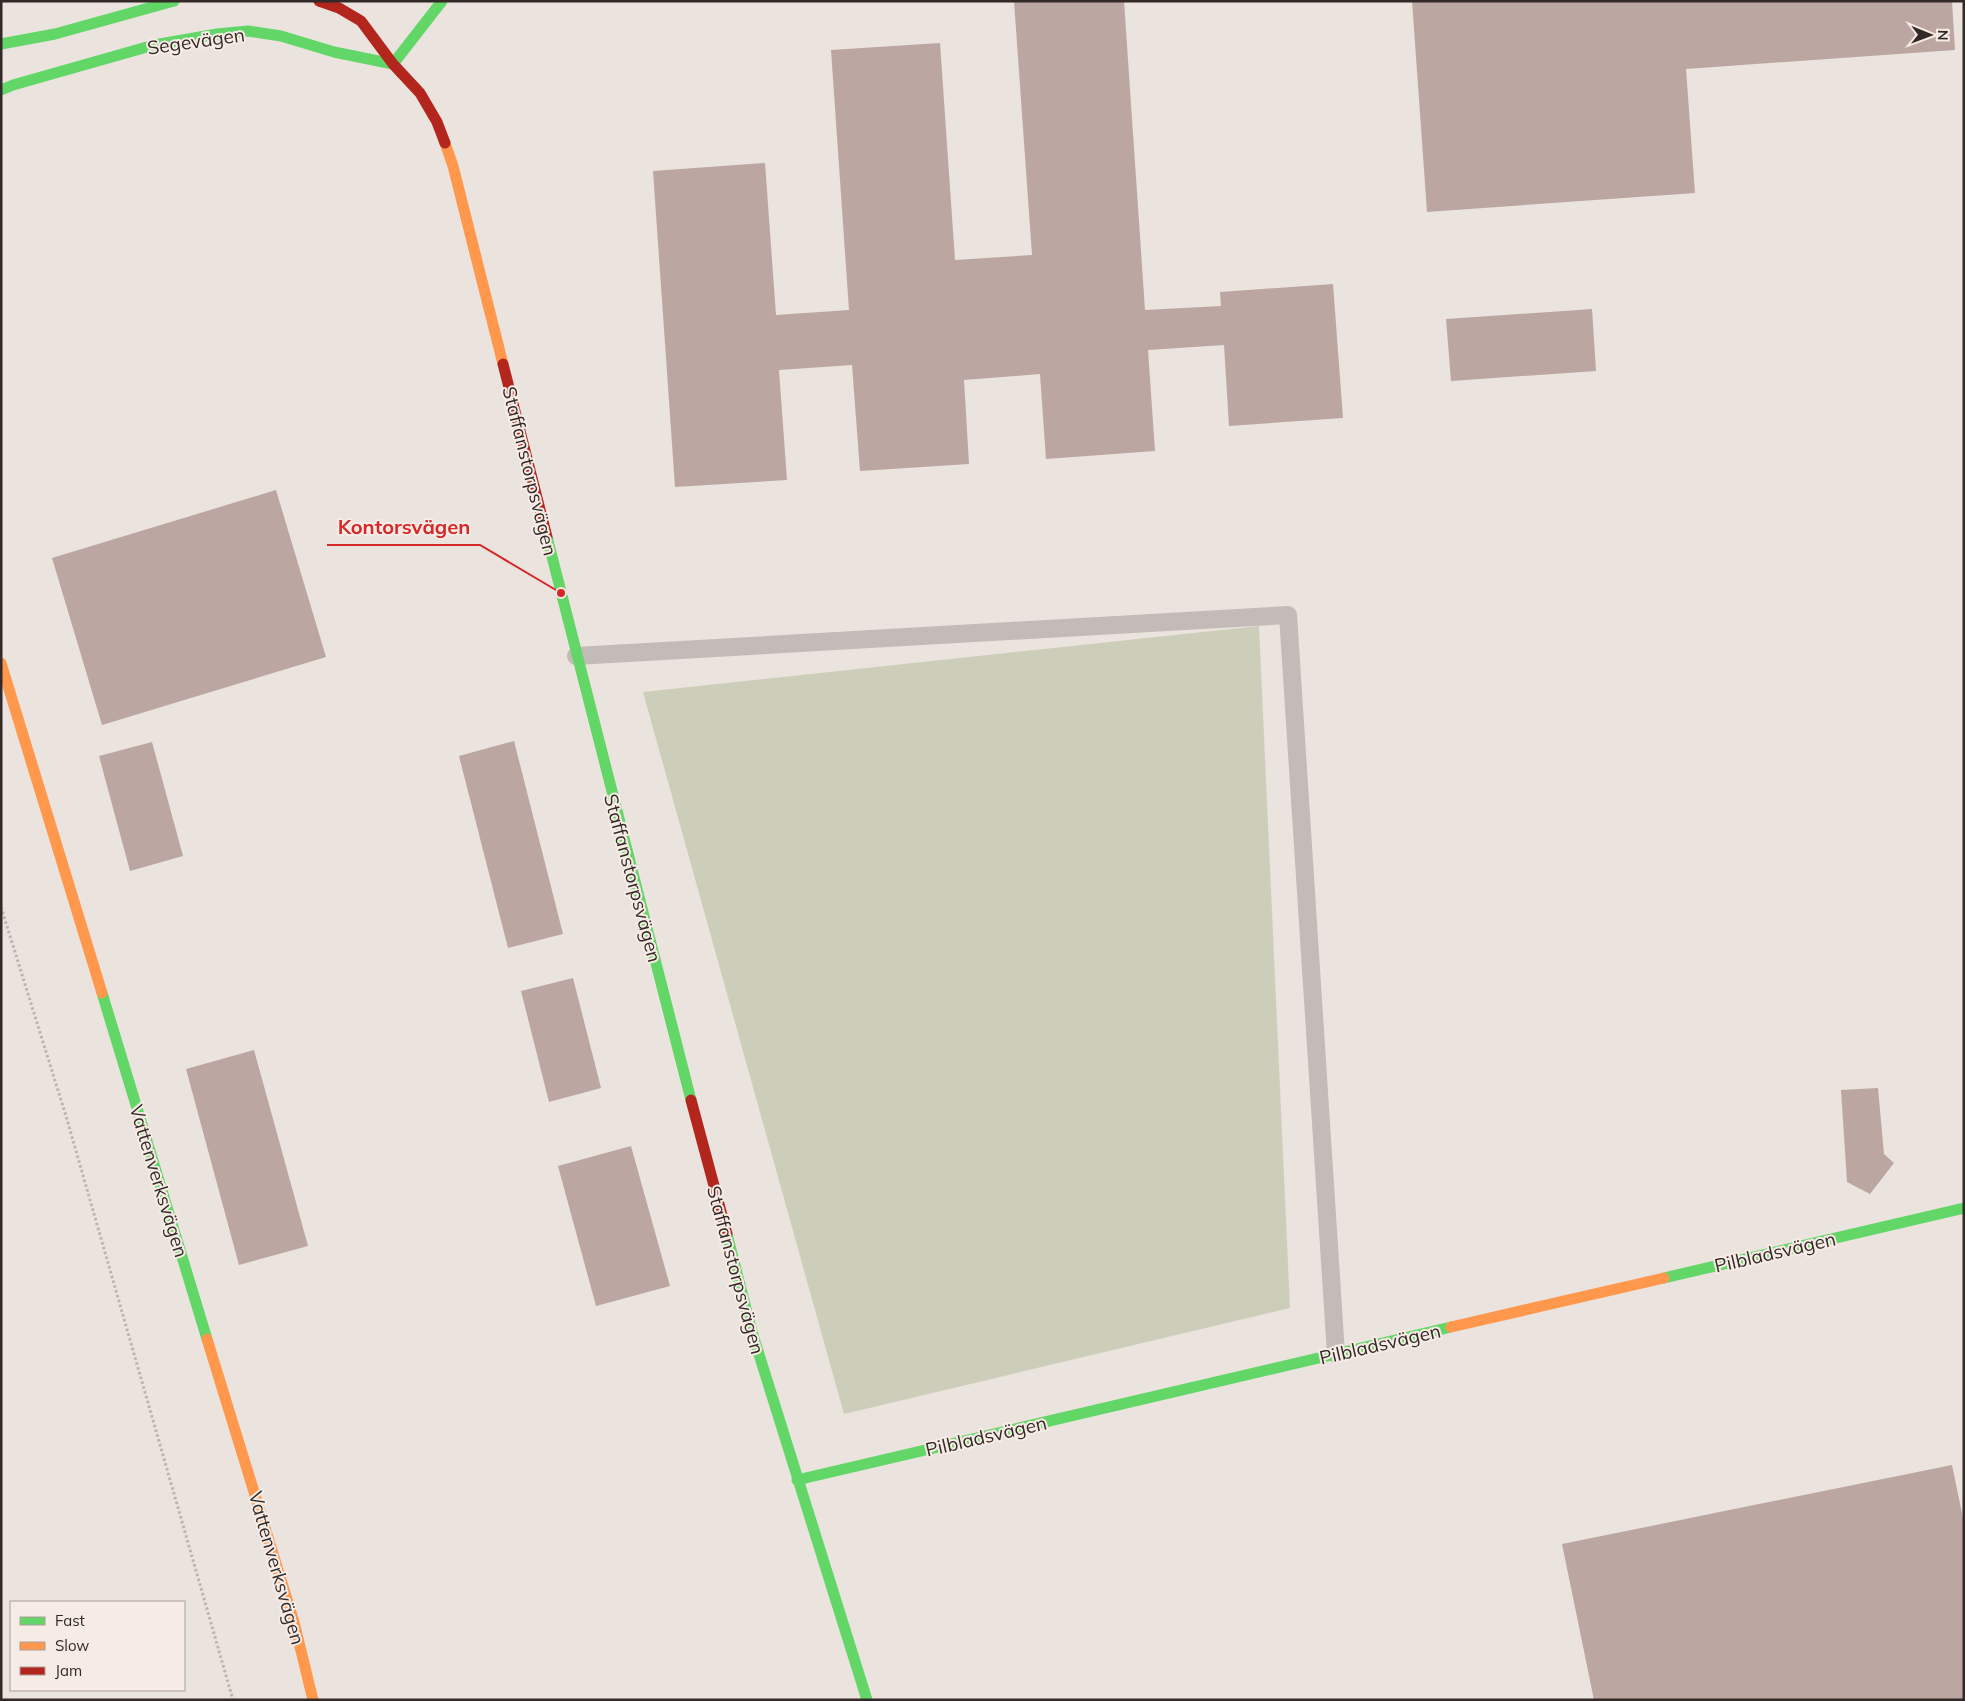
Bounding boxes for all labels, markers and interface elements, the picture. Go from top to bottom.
north arrow [1905,10,1955,60]
street label: Segevägen [146,22,246,60]
text: N [1934,30,1952,41]
street label: Staffanstorpsvägen [497,384,563,558]
callout: Kontorsvägen [327,510,480,545]
text: Kontorsvägen [338,514,470,539]
street label: Staffanstorpsvägen [599,791,667,965]
street label: Vattenverksvägen [124,1102,194,1260]
street label: Staffanstorpsvägen [702,1183,770,1357]
street label: Pilbladsvägen [1712,1226,1838,1278]
street label: Pilbladsvägen [1317,1318,1443,1370]
street label: Pilbladsvägen [923,1410,1049,1462]
street label: Vattenverksvägen [244,1489,310,1647]
legend [10,1601,185,1691]
text: Fast [55,1611,85,1630]
text: Slow [55,1636,89,1655]
text: Jam [55,1661,82,1680]

